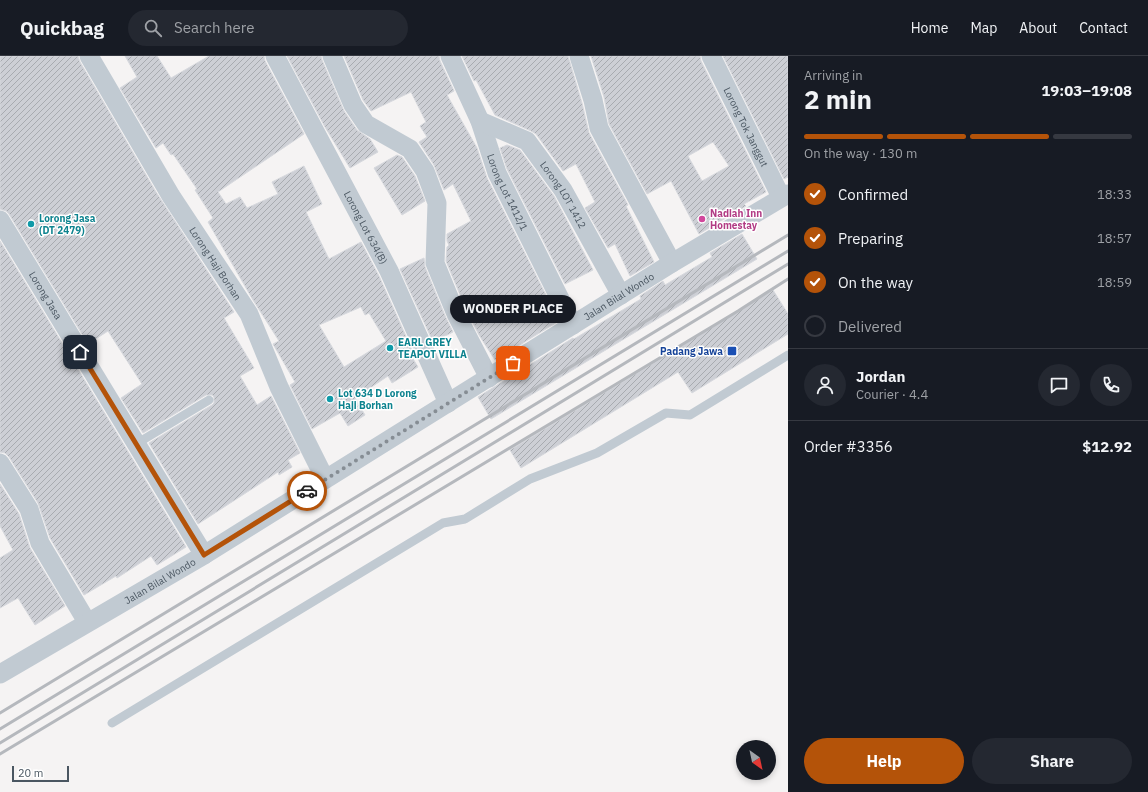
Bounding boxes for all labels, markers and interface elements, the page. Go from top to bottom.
search box [128,10,408,46]
text: Quickbag [20,16,104,40]
icon: search [142,17,164,39]
text: Search here [174,18,254,37]
text: Home [911,19,948,37]
text: Map [970,19,997,37]
text: About [1019,19,1057,37]
text: Contact [1079,19,1128,37]
text: Arriving in [804,67,863,84]
text: 19:03–19:08 [1041,81,1132,100]
text: 2 min [804,82,872,116]
street label: Lorong Tok Janggut [720,85,771,169]
text: On the way · 130 m [804,145,917,162]
street label: Lorong Lot 1412/1 [484,152,531,233]
street label: Lorong LOT 1412 [537,159,589,231]
icon: check [804,183,826,205]
text: Confirmed [838,185,908,204]
text: 18:33 [1097,186,1132,203]
street label: Lorong Lot 634(B) [341,189,390,266]
place label: Nadiah Inn Homestay [710,207,762,232]
place label: Lorong Jasa (DT 2479) [39,212,96,237]
marker: Nadiah Inn Homestay [697,214,707,224]
marker: Lorong Jasa (DT 2479) [26,219,36,229]
street label: Lorong Haji Borhan [186,224,244,303]
icon: check [804,227,826,249]
text: Preparing [838,229,903,248]
text: 18:57 [1097,230,1132,247]
street label: Lorong Jasa [26,269,65,322]
street label: Jalan Bilal Wondo [581,270,657,323]
icon: check [804,271,826,293]
text: On the way [838,273,913,292]
text: 18:59 [1097,274,1132,291]
callout: WONDER PLACE [450,295,576,323]
text: WONDER PLACE [463,300,563,317]
text: Delivered [838,317,902,336]
pin [63,335,97,369]
place label: EARL GREY TEAPOT VILLA [398,336,467,361]
icon: home [69,341,91,363]
marker: EARL GREY TEAPOT VILLA [385,343,395,353]
place label: Padang Jawa [660,345,723,358]
marker: Padang Jawa [726,345,738,357]
pin [496,346,530,380]
icon: bag [502,352,524,374]
button: person [804,364,846,406]
button: chat [1038,364,1080,406]
button: phone [1090,364,1132,406]
text: Jordan [856,367,905,386]
text: Courier · 4.4 [856,386,928,403]
place label: Lot 634 D Lorong Haji Borhan [338,387,417,412]
marker: Lot 634 D Lorong Haji Borhan [325,394,335,404]
text: Order #3356 [804,437,893,456]
text: $12.92 [1082,437,1132,456]
courier [287,471,327,511]
icon: car [296,480,318,502]
street label: Jalan Bilal Wondo [122,555,198,607]
button: Help [804,738,964,784]
button: Share [972,738,1132,784]
north arrow [736,740,776,780]
map controls [736,740,776,780]
scale bar [12,764,69,783]
text: 20 m [18,766,43,780]

